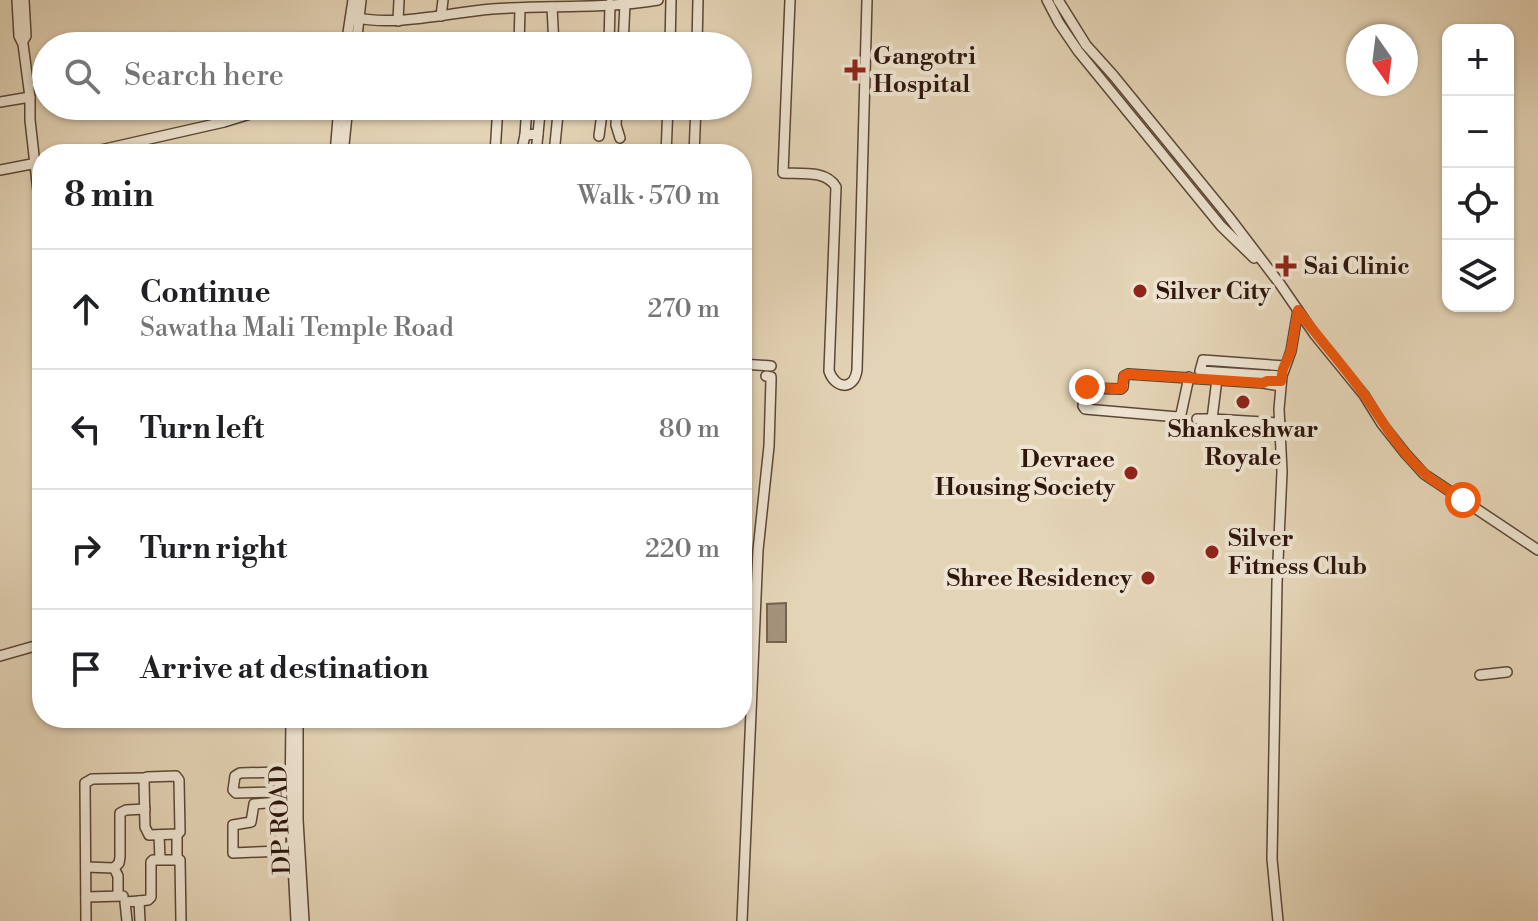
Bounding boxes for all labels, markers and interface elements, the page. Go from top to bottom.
north arrow [1346,24,1418,96]
map controls [1442,24,1514,312]
button: + [1442,24,1514,96]
search box [32,32,752,120]
place label: Gangotri Hospital [873,42,976,100]
icon: search [60,54,104,98]
text: Search here [124,57,284,95]
marker: Gangotri Hospital [844,59,866,81]
button: − [1442,96,1514,168]
button: locate [1442,168,1514,240]
text: 8 min [64,175,154,217]
text: Walk · 570 m [577,180,720,212]
button: layers [1442,240,1514,312]
place label: Sai Clinic [1304,252,1410,282]
marker: Sai Clinic [1275,255,1297,277]
text: Continue [140,274,271,312]
place label: Silver City [1156,277,1272,307]
marker: Silver City [1131,282,1149,300]
icon: ahead [64,287,108,331]
text: 270 m [647,293,720,325]
text: Sawatha Mali Temple Road [140,312,454,344]
route end [1069,369,1105,405]
marker: Shankeshwar Royale [1234,393,1252,411]
icon: left [64,407,108,451]
text: Turn left [140,410,264,448]
text: 80 m [659,413,720,445]
place label: Shankeshwar Royale [1168,415,1318,473]
place label: Devraee Housing Society [935,445,1116,503]
marker: Devraee Housing Society [1122,464,1140,482]
route start [1445,482,1481,518]
place label: Silver Fitness Club [1228,524,1367,582]
icon: right [64,527,108,571]
text: Turn right [140,530,287,568]
text: 220 m [645,533,720,565]
marker: Silver Fitness Club [1203,543,1221,561]
place label: Shree Residency [946,564,1133,594]
marker: Shree Residency [1139,569,1157,587]
icon: arrive [64,647,108,691]
text: Arrive at destination [140,650,429,688]
street label: DP ROAD [264,765,298,875]

